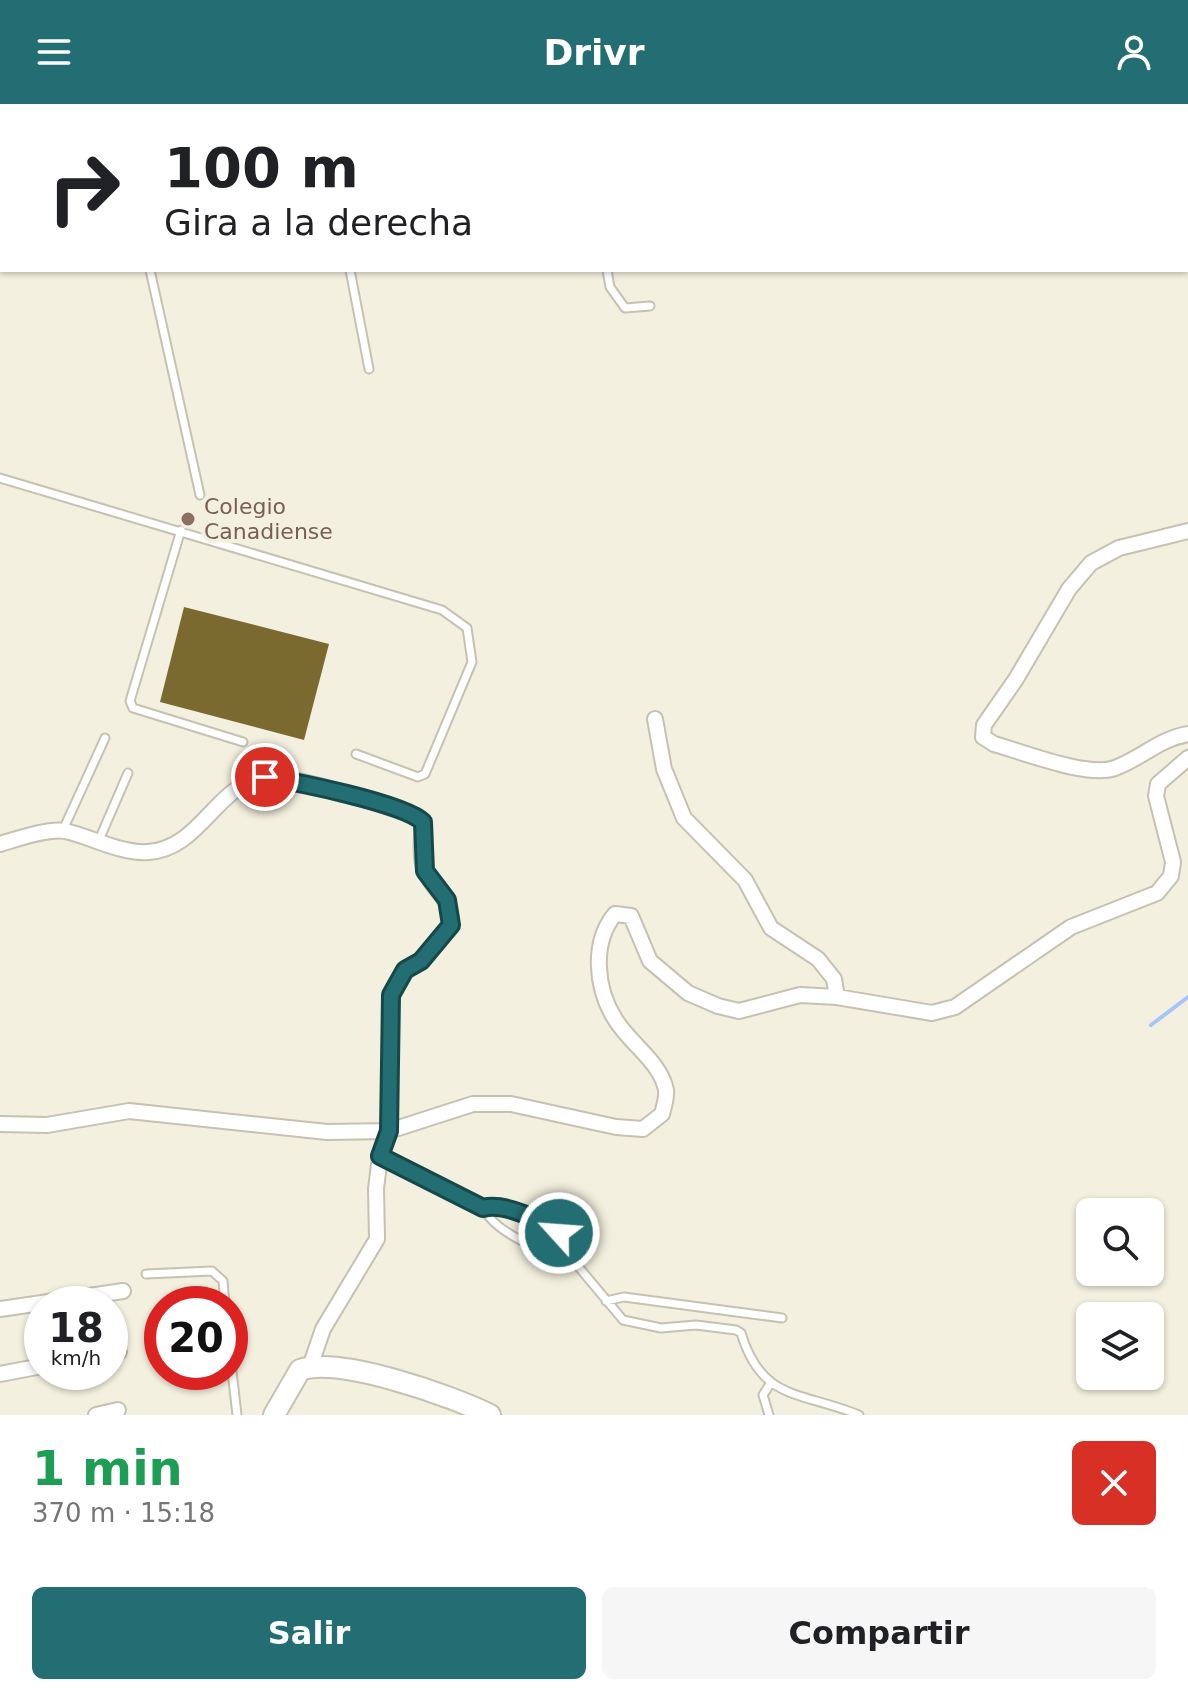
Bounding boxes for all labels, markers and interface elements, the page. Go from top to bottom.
icon: menu [32,30,76,74]
icon: person [1112,30,1156,74]
text: Drivr [543,32,645,73]
text: 100 m [164,135,359,200]
icon: right [32,136,136,240]
text: Gira a la derecha [164,202,473,243]
place label: Colegio Canadiense [204,494,333,544]
marker: Colegio Canadiense [179,510,197,528]
pin [231,743,299,811]
icon: arrive [243,755,287,799]
position arrow [517,1191,601,1275]
map controls [1076,1198,1164,1390]
button: search [1076,1198,1164,1286]
speed limit sign: 20 [144,1286,248,1390]
button: layers [1076,1302,1164,1390]
text: 18 [48,1305,104,1351]
text: km/h [51,1346,101,1370]
text: 1 min [32,1440,183,1496]
button: close [1072,1441,1156,1525]
text: 370 m · 15:18 [32,1498,215,1528]
button: Salir [32,1587,586,1679]
button: Compartir [602,1587,1156,1679]

